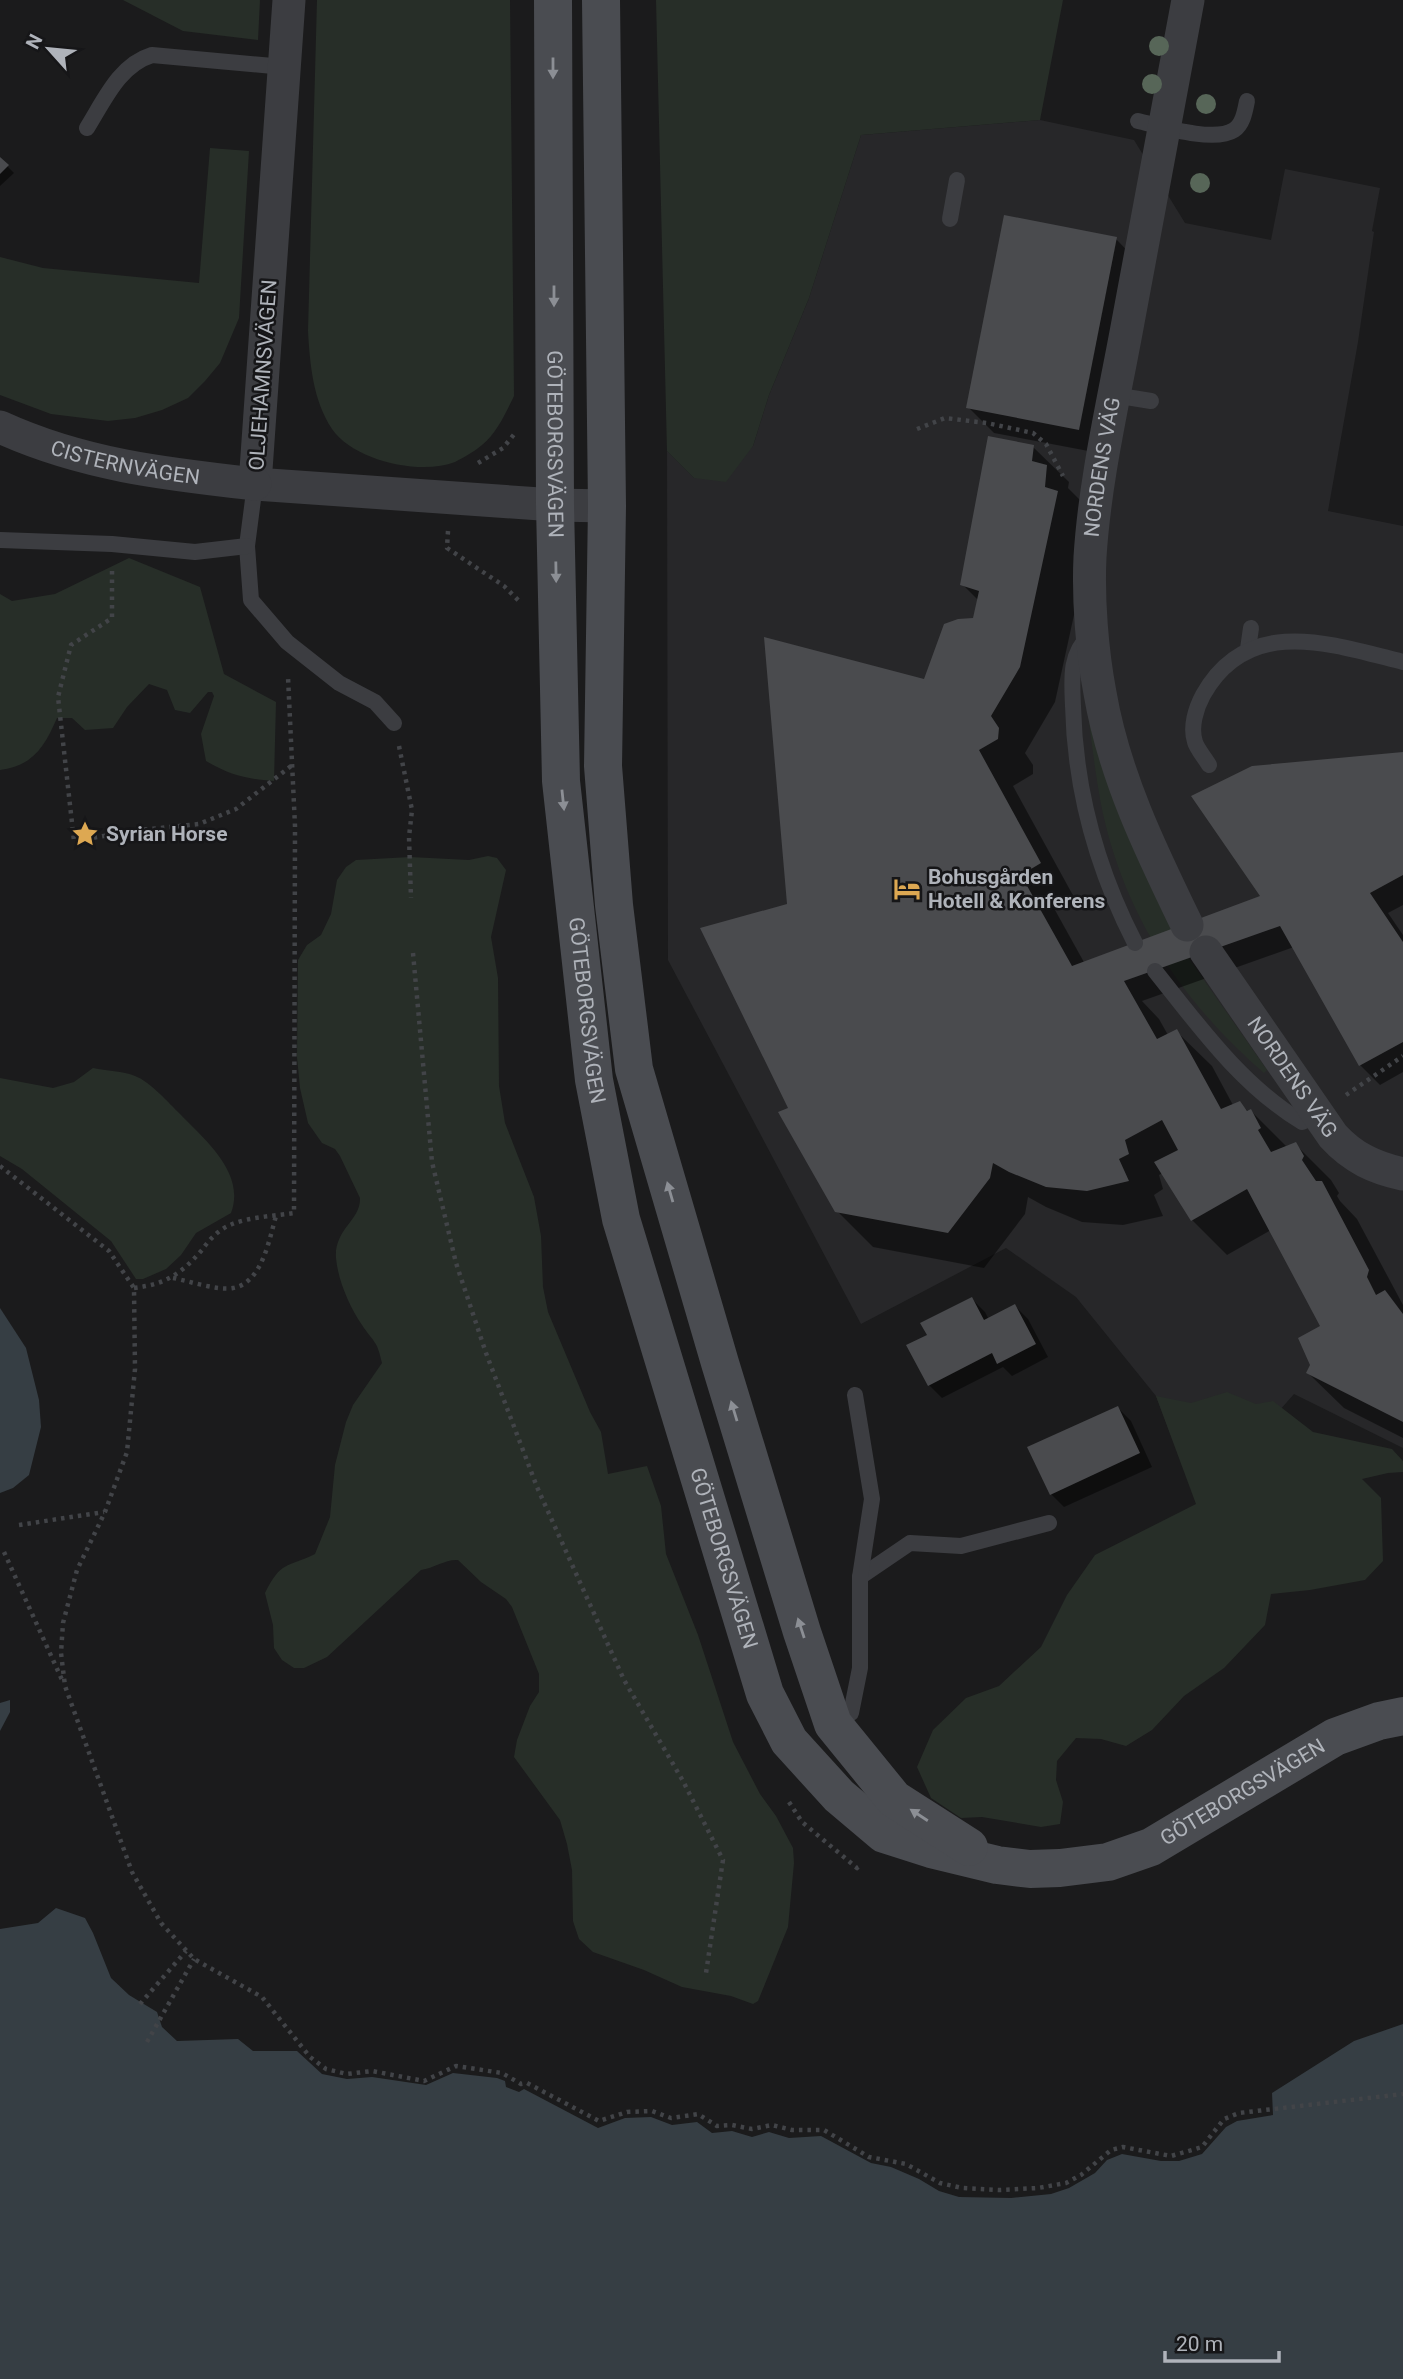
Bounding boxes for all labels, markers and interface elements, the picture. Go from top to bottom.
north arrow [14,14,84,84]
text: N [21,30,48,53]
one-way arrow [547,57,559,79]
street label: OLJEHAMNSVÄGEN [244,279,282,471]
one-way arrow [548,285,560,307]
street label: GÖTEBORGSVÄGEN [542,350,568,538]
street label: NORDENS VÄG [1080,395,1125,538]
street label: CISTERNVÄGEN [48,436,201,489]
one-way arrow [551,561,562,583]
one-way arrow [558,789,569,811]
place icon: Syrian Horse [70,819,100,849]
place label: Syrian Horse [106,822,227,846]
place label: Bohusgården Hotell & Konferens [928,865,1105,913]
hotel icon: Bohusgården Hotell & Konferens [892,874,922,904]
street label: GÖTEBORGSVÄGEN [564,916,610,1106]
street label: NORDENS VÄG [1242,1012,1342,1142]
one-way arrow [665,1181,675,1202]
one-way arrow [729,1400,739,1421]
street label: GÖTEBORGSVÄGEN [685,1465,763,1652]
one-way arrow [795,1617,805,1638]
street label: GÖTEBORGSVÄGEN [1156,1734,1329,1851]
one-way arrow [909,1809,928,1822]
scale bar [1165,2320,1279,2364]
text: 20 m [1176,2332,1223,2356]

